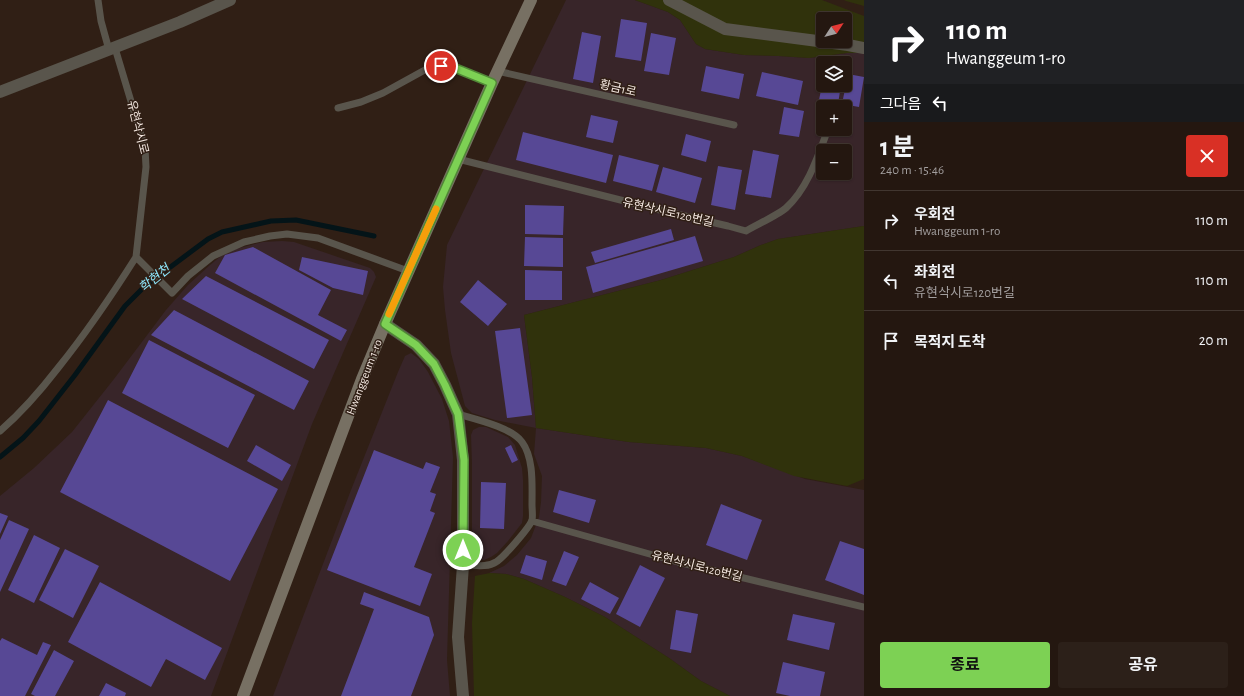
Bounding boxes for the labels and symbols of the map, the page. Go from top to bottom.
north arrow [816,12,852,48]
pin [424,49,458,83]
street label: 황금1로 [599,78,637,98]
street label: 유현삭시로 [126,99,151,155]
street label: 유현삭시로120번길 [621,195,715,228]
water label: 학현천 [136,261,174,295]
street label: Hwanggeum 1-ro [344,338,384,416]
position arrow [442,529,484,571]
street label: 유현삭시로120번길 [650,548,744,583]

